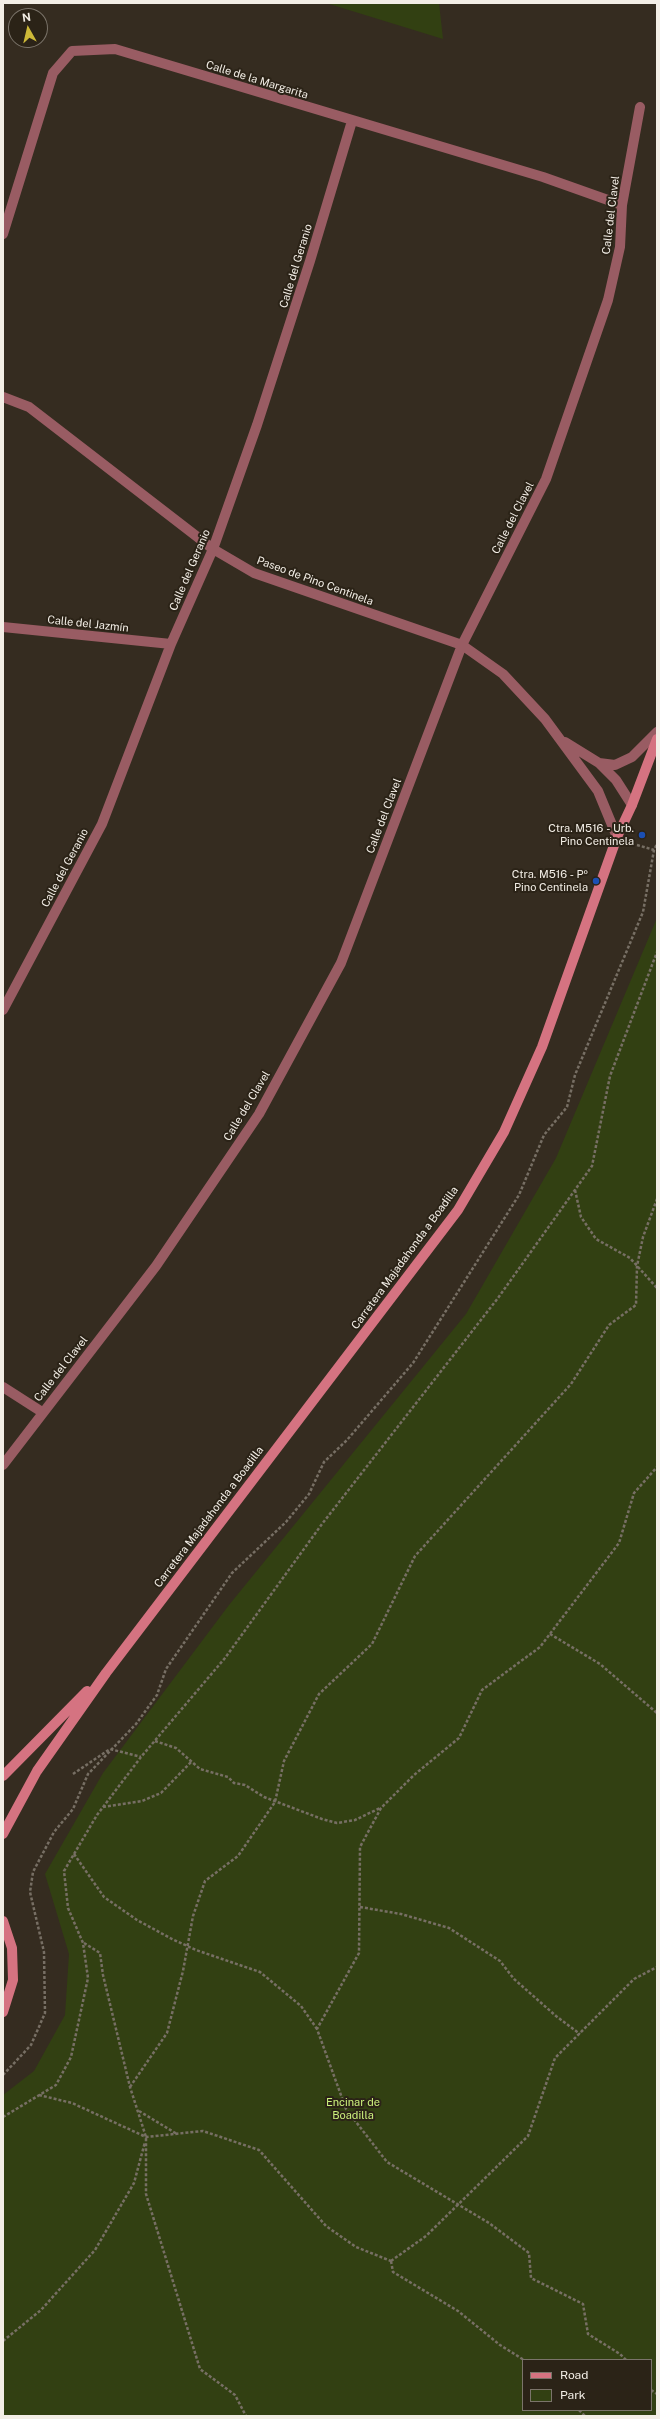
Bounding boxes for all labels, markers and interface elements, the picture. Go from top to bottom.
north arrow [8,8,48,48]
text: N [21,11,32,24]
street label: Calle de la Margarita [204,58,310,102]
street label: Calle del Clavel [600,175,622,255]
street label: Calle del Geranio [277,222,315,310]
street label: Calle del Clavel [489,480,537,556]
street label: Calle del Geranio [167,527,213,613]
street label: Paseo de Pino Centinela [255,554,375,608]
street label: Calle del Jazmín [47,613,129,635]
street label: Calle del Clavel [364,777,404,855]
place label: Ctra. M516 - Urb. Pino Centinela [548,822,634,848]
street label: Calle del Geranio [39,826,91,910]
marker: Ctra. M516 - Urb. Pino Centinela [637,830,647,840]
place label: Ctra. M516 - Pº Pino Centinela [512,868,588,894]
marker: Ctra. M516 - Pº Pino Centinela [591,876,601,886]
street label: Calle del Clavel [221,1069,273,1143]
street label: Carretera Majadahonda a Boadilla [349,1184,461,1332]
street label: Calle del Clavel [31,1334,91,1404]
street label: Carretera Majadahonda a Boadilla [152,1444,266,1590]
park label: Encinar de Boadilla [326,2096,380,2122]
legend [522,2359,652,2411]
text: Road [560,2368,588,2382]
text: Park [560,2388,586,2402]

